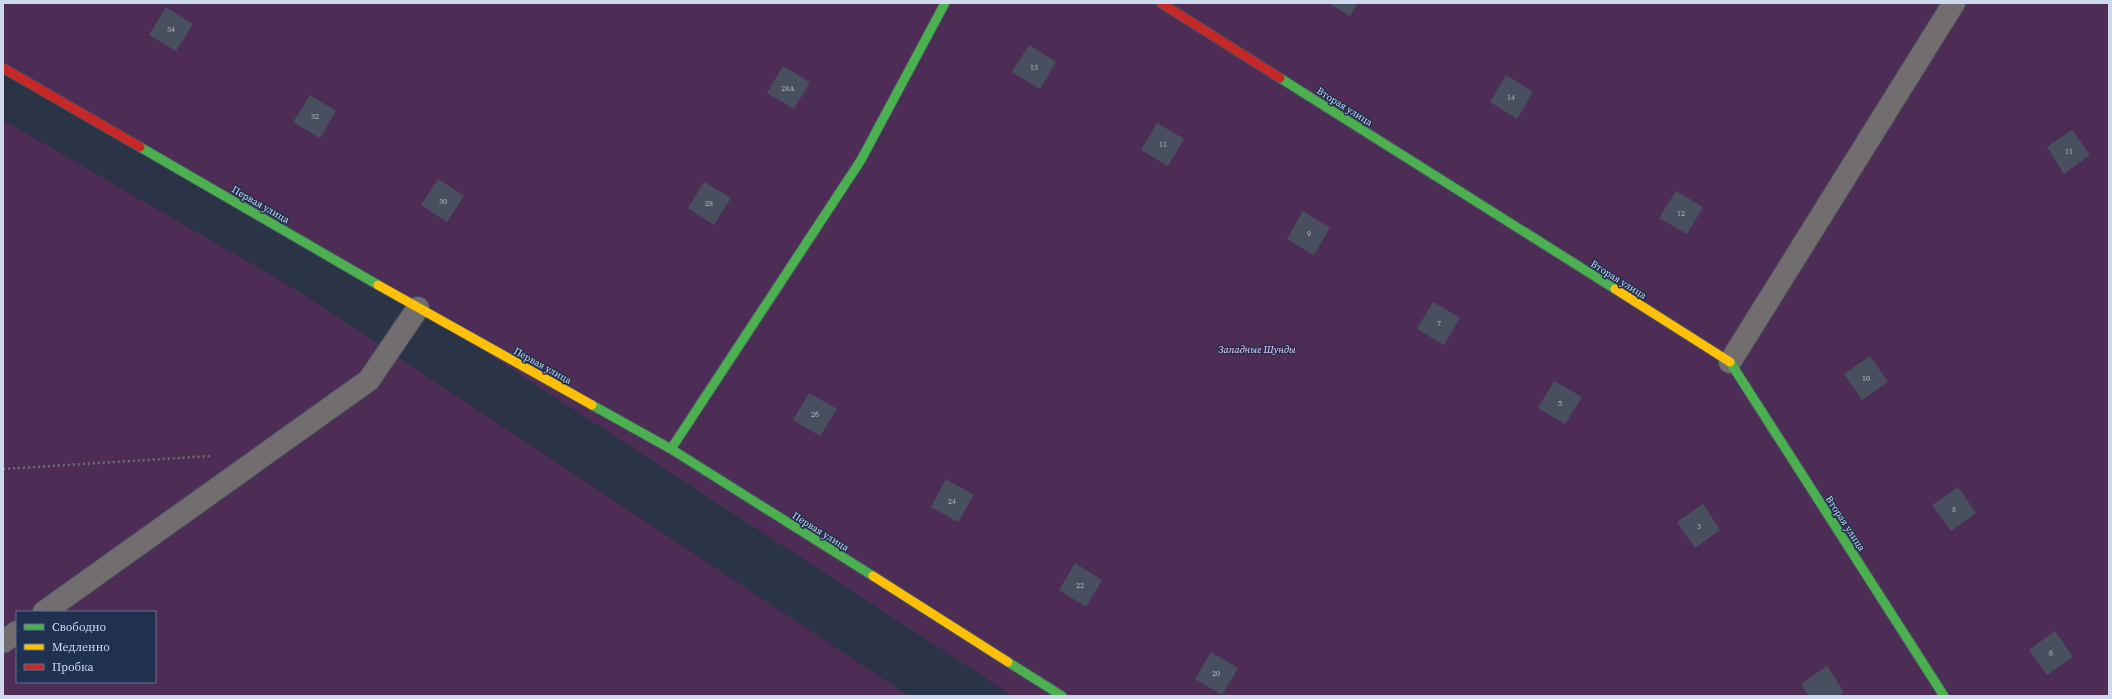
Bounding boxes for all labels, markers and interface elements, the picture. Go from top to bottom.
house number: 34 [167,24,175,35]
house number: 13 [1030,62,1038,73]
house number: 28А [781,83,795,94]
street label: Вторая улица [1314,84,1376,129]
house number: 14 [1507,92,1515,103]
house number: 32 [311,111,319,122]
house number: 11 [1159,139,1167,150]
house number: 11 [2065,146,2073,157]
street label: Первая улица [230,183,293,227]
house number: 30 [439,196,447,207]
house number: 28 [705,198,713,209]
house number: 12 [1677,208,1685,219]
house number: 9 [1307,228,1311,239]
street label: Вторая улица [1588,257,1650,302]
house number: 7 [1437,318,1441,329]
park label: Западные Шунды [1218,343,1296,356]
street label: Первая улица [511,344,575,387]
house number: 10 [1862,373,1870,384]
house number: 5 [1558,398,1562,409]
house number: 26 [811,409,819,420]
street label: Вторая улица [1823,493,1869,554]
house number: 24 [948,496,956,507]
house number: 8 [1952,504,1956,515]
street label: Первая улица [790,509,852,554]
house number: 3 [1697,521,1701,532]
house number: 22 [1076,580,1084,591]
legend [16,611,156,683]
text: Свободно [52,619,107,635]
text: Медленно [52,639,110,655]
house number: 6 [2049,648,2053,659]
text: Пробка [52,659,95,675]
house number: 20 [1212,668,1220,679]

